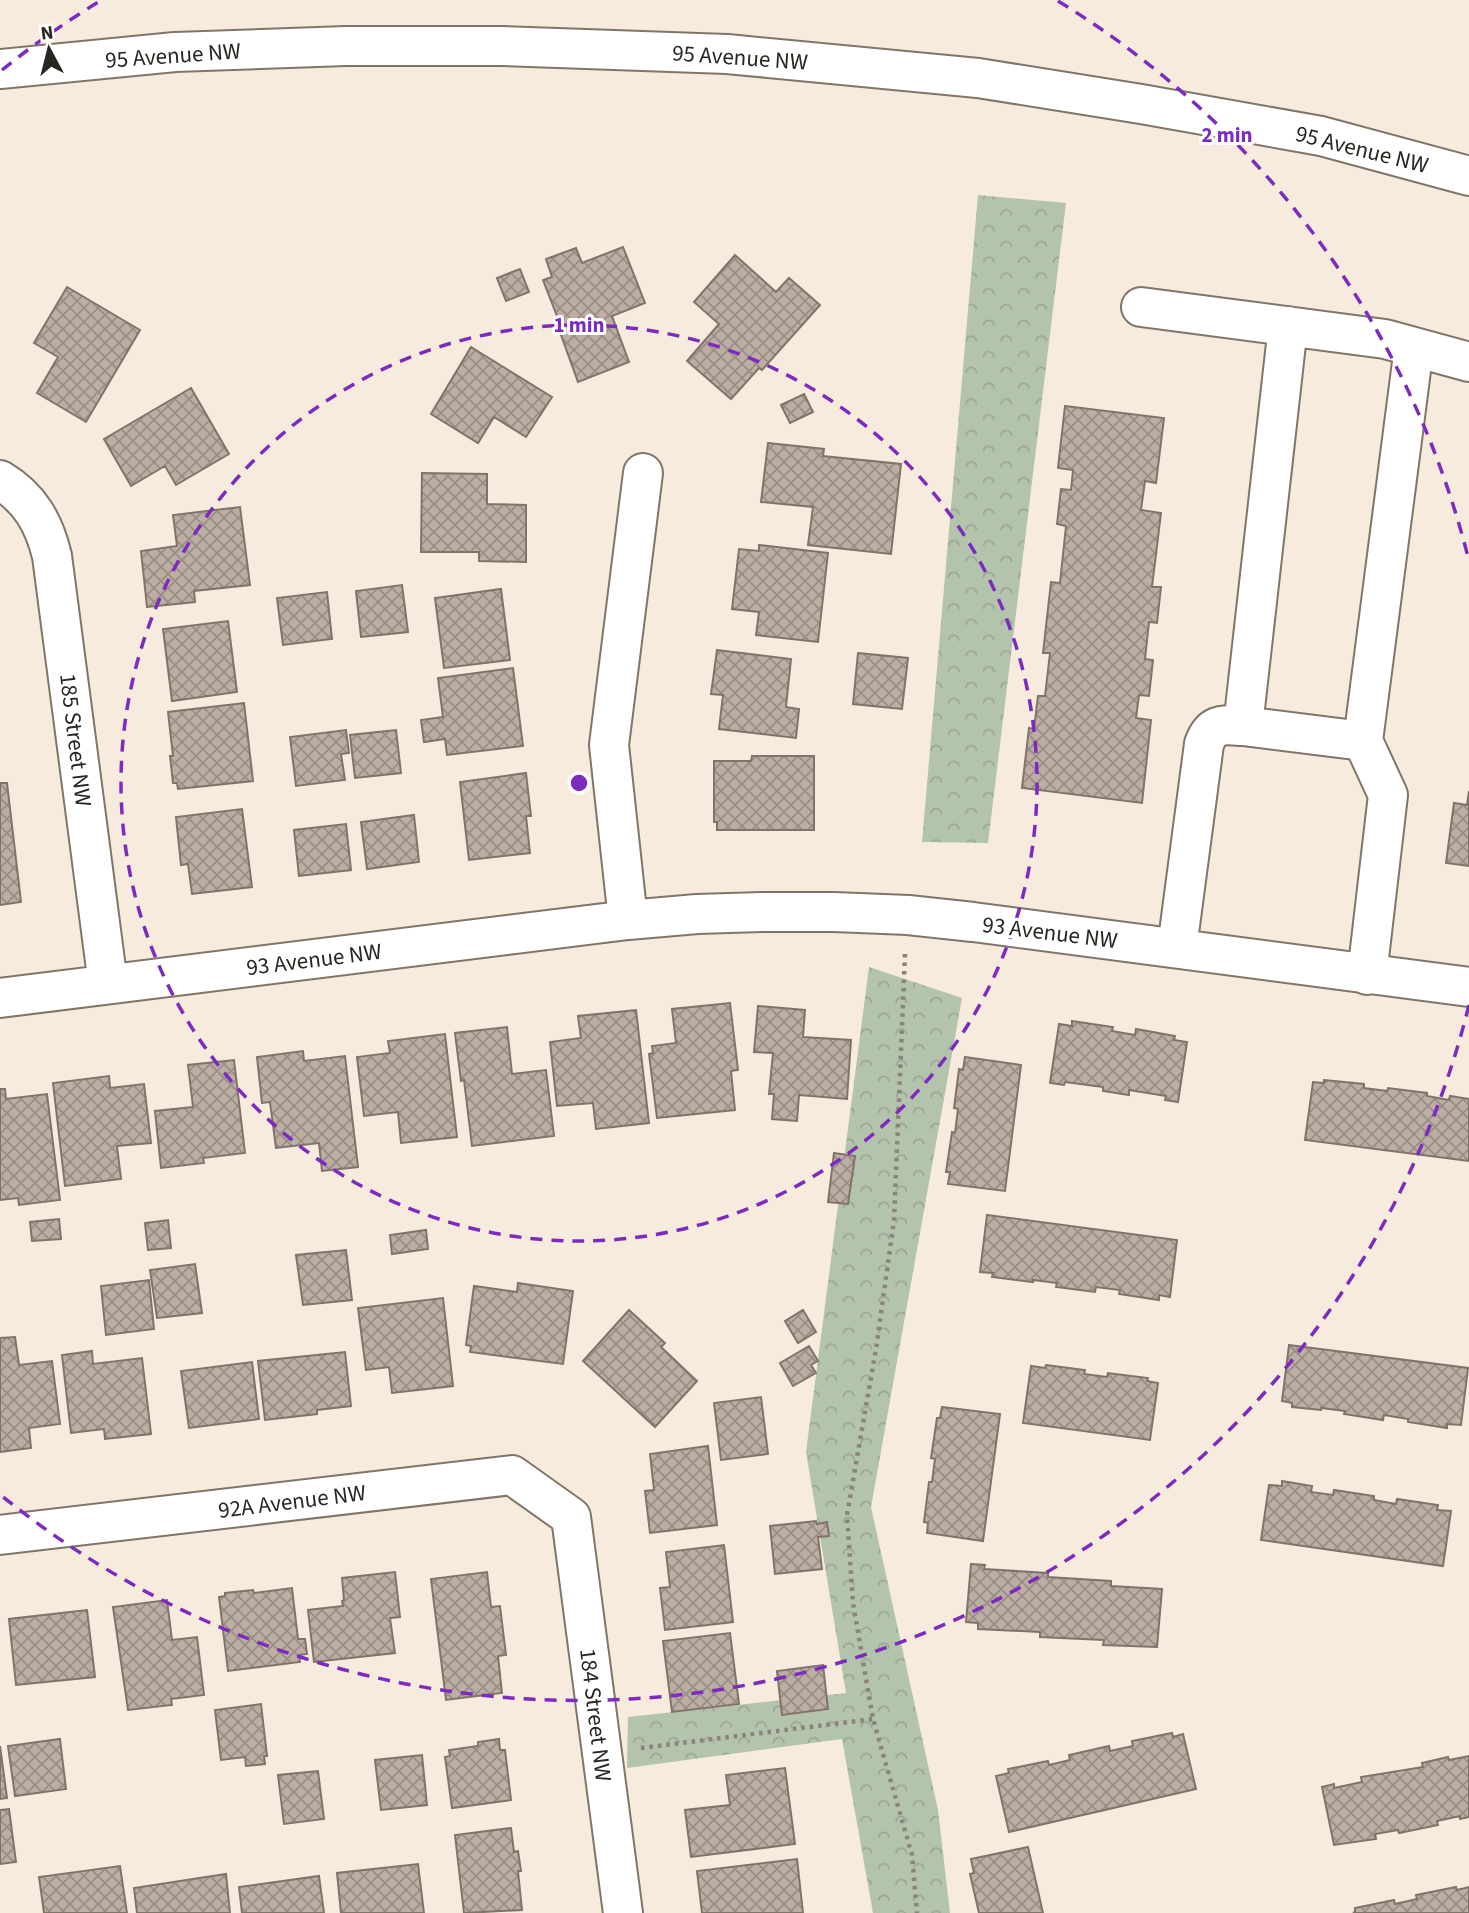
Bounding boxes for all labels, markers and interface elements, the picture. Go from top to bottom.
north arrow [14,14,84,84]
text: N [39,19,55,48]
street label: 95 Avenue NW [104,34,242,77]
street label: 95 Avenue NW [671,36,809,79]
street label: 95 Avenue NW [1292,117,1432,182]
text: 2 min [1201,120,1253,150]
text: 1 min [553,310,605,340]
street label: 185 Street NW [51,672,100,809]
centre of rings [567,771,591,795]
street label: 93 Avenue NW [980,908,1119,957]
street label: 93 Avenue NW [245,935,384,984]
street label: 92A Avenue NW [216,1476,368,1527]
street label: 184 Street NW [571,1647,620,1784]

